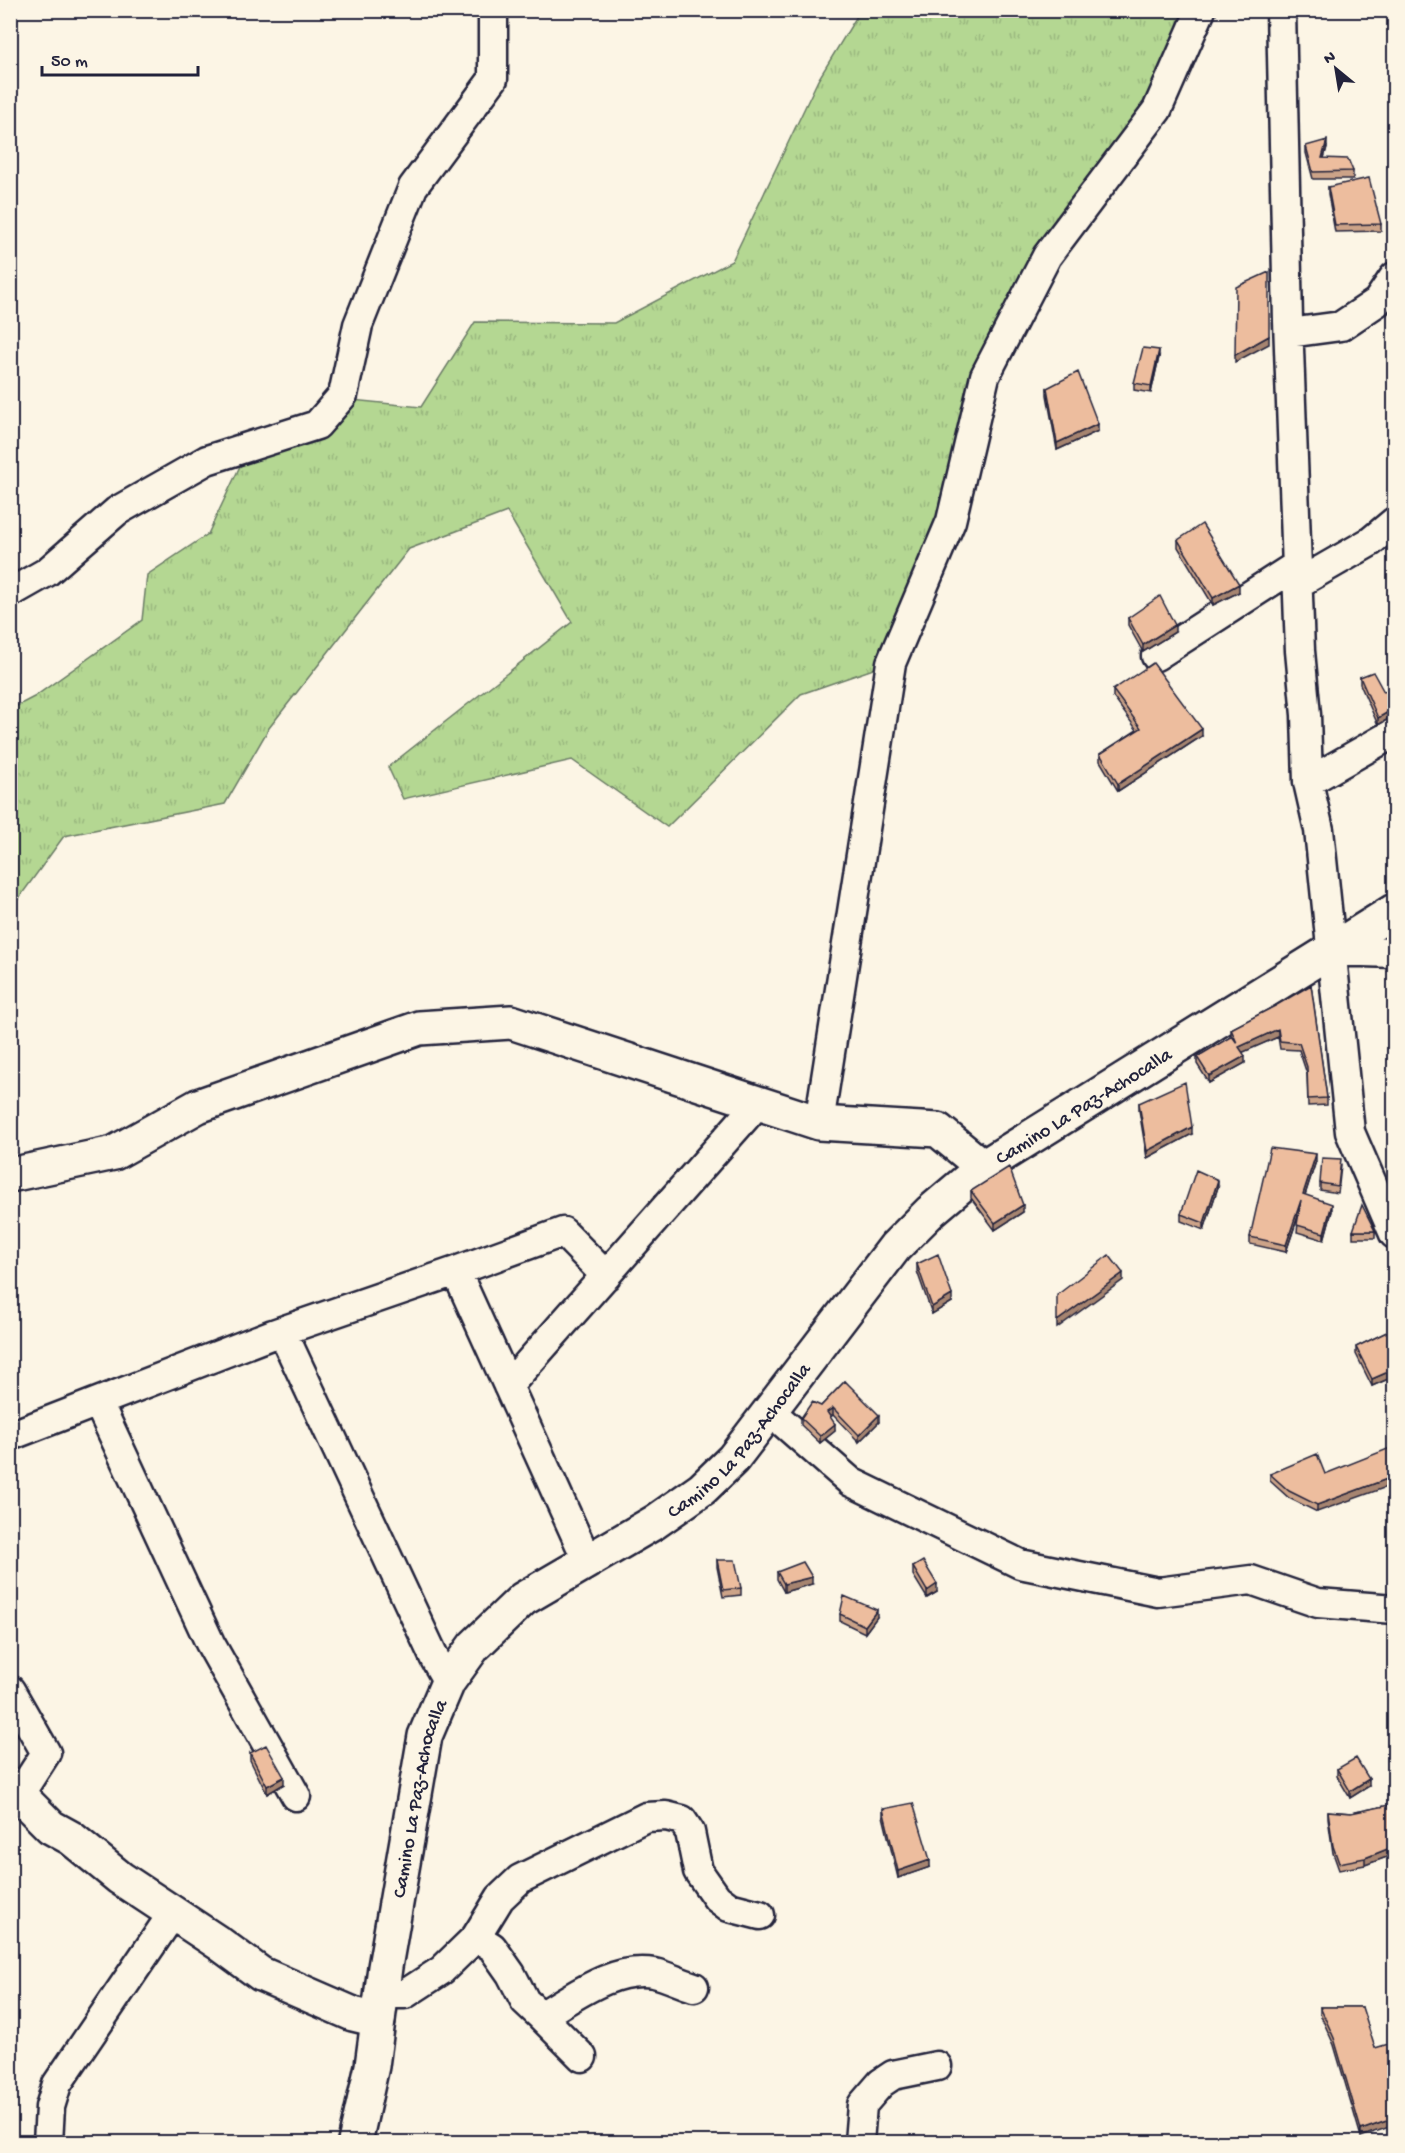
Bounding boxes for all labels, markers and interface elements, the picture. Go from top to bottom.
scale bar [42,39,198,77]
north arrow [1306,39,1366,99]
text: N [1321,48,1340,70]
text: 50 m [51,52,88,73]
street label: Camino La Paz-Achocalla [992,1044,1178,1171]
street label: Camino La Paz-Achocalla [664,1359,818,1525]
street label: Camino La Paz-Achocalla [389,1696,455,1900]

